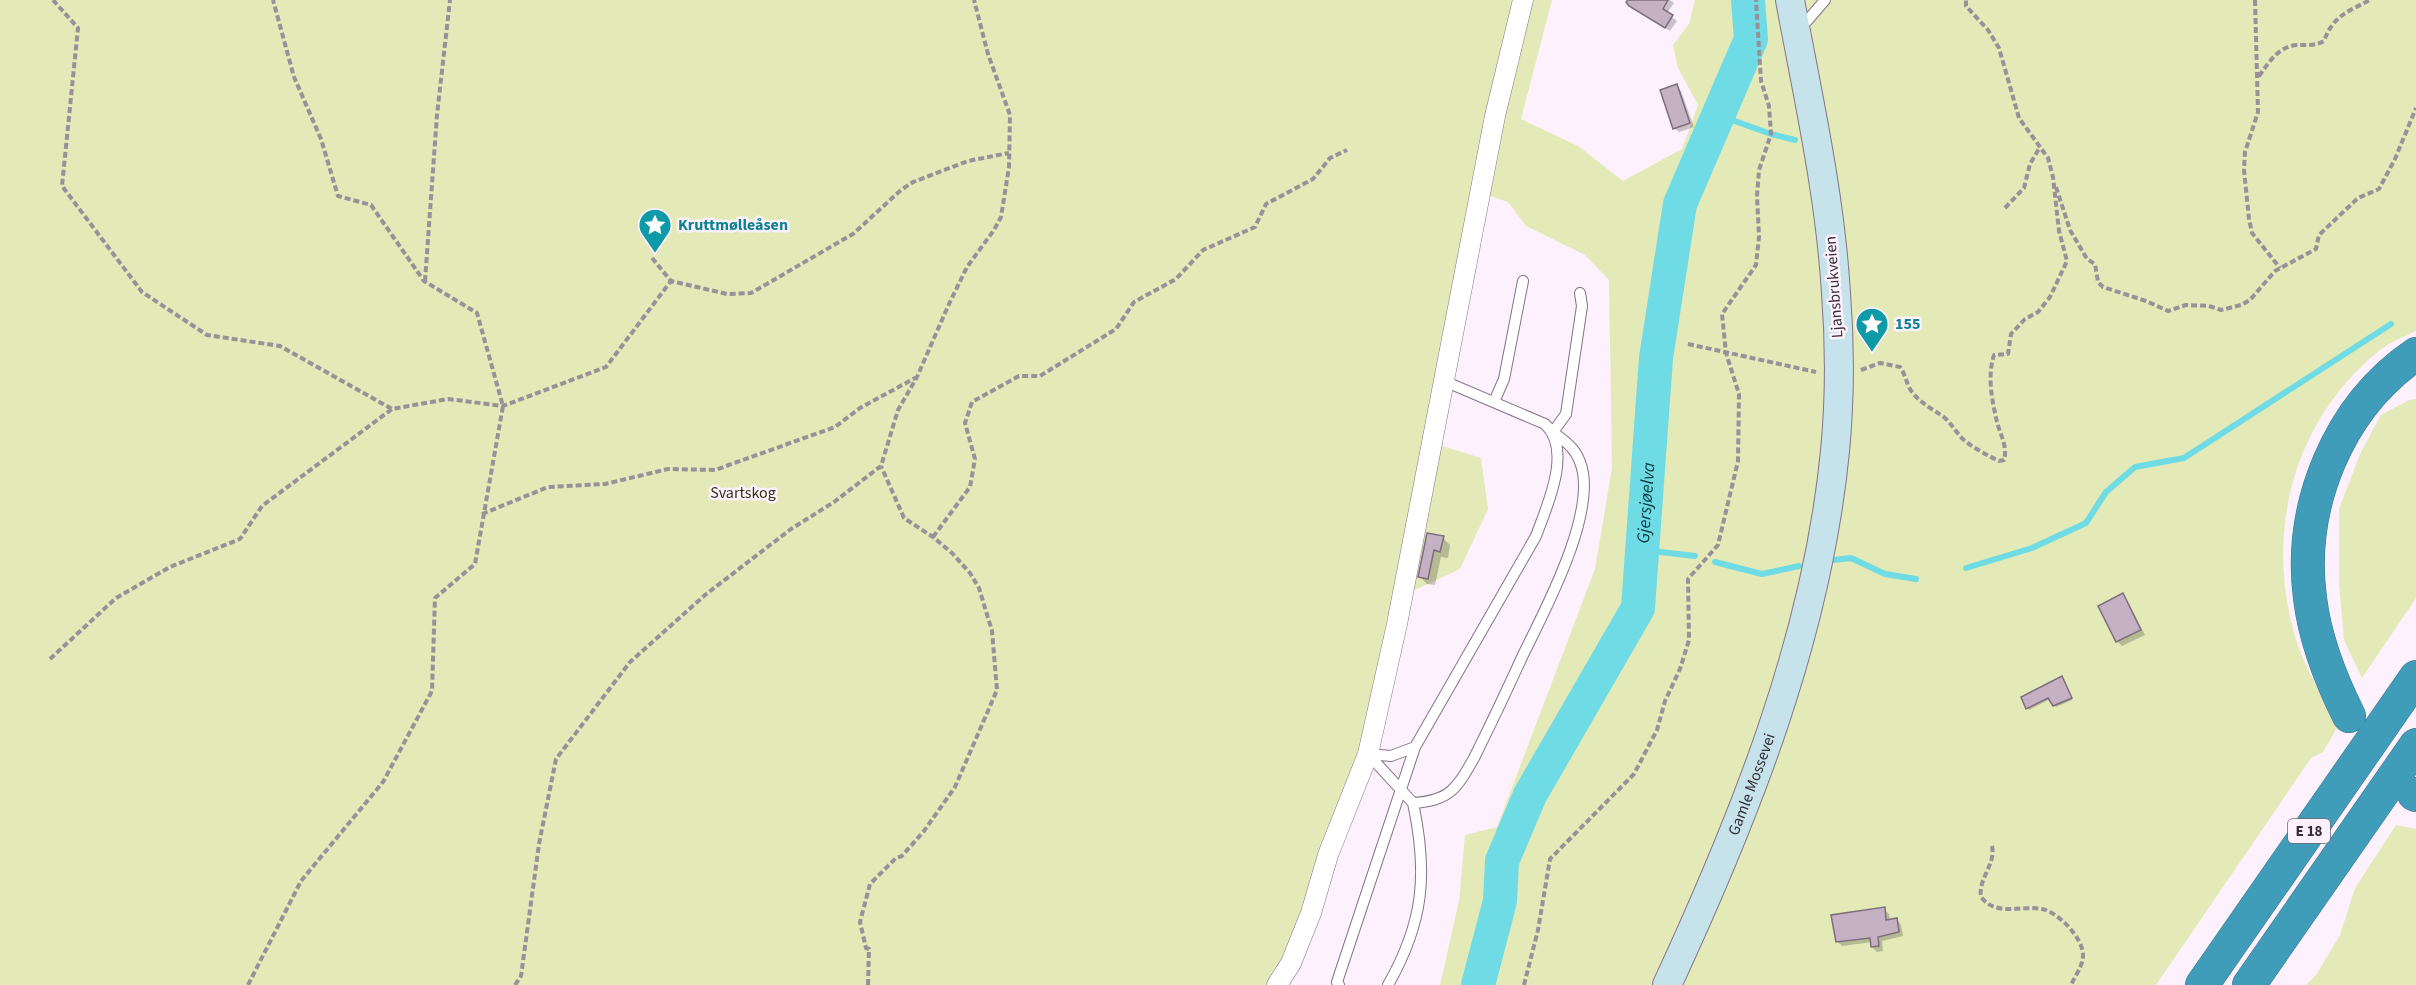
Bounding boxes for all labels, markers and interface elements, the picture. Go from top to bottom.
place icon: Kruttmølleåsen [637,207,673,254]
place label: Kruttmølleåsen [678,214,788,236]
street label: Ljansbrukveien [1819,235,1849,339]
place icon: 155 [1854,306,1890,353]
place label: 155 [1895,313,1920,335]
water label: Gjersjøelva [1630,461,1661,544]
park label: Svartskog [710,482,776,504]
street label: Gamle Mossevei [1723,730,1781,839]
road number: E 18 [2288,819,2330,843]

